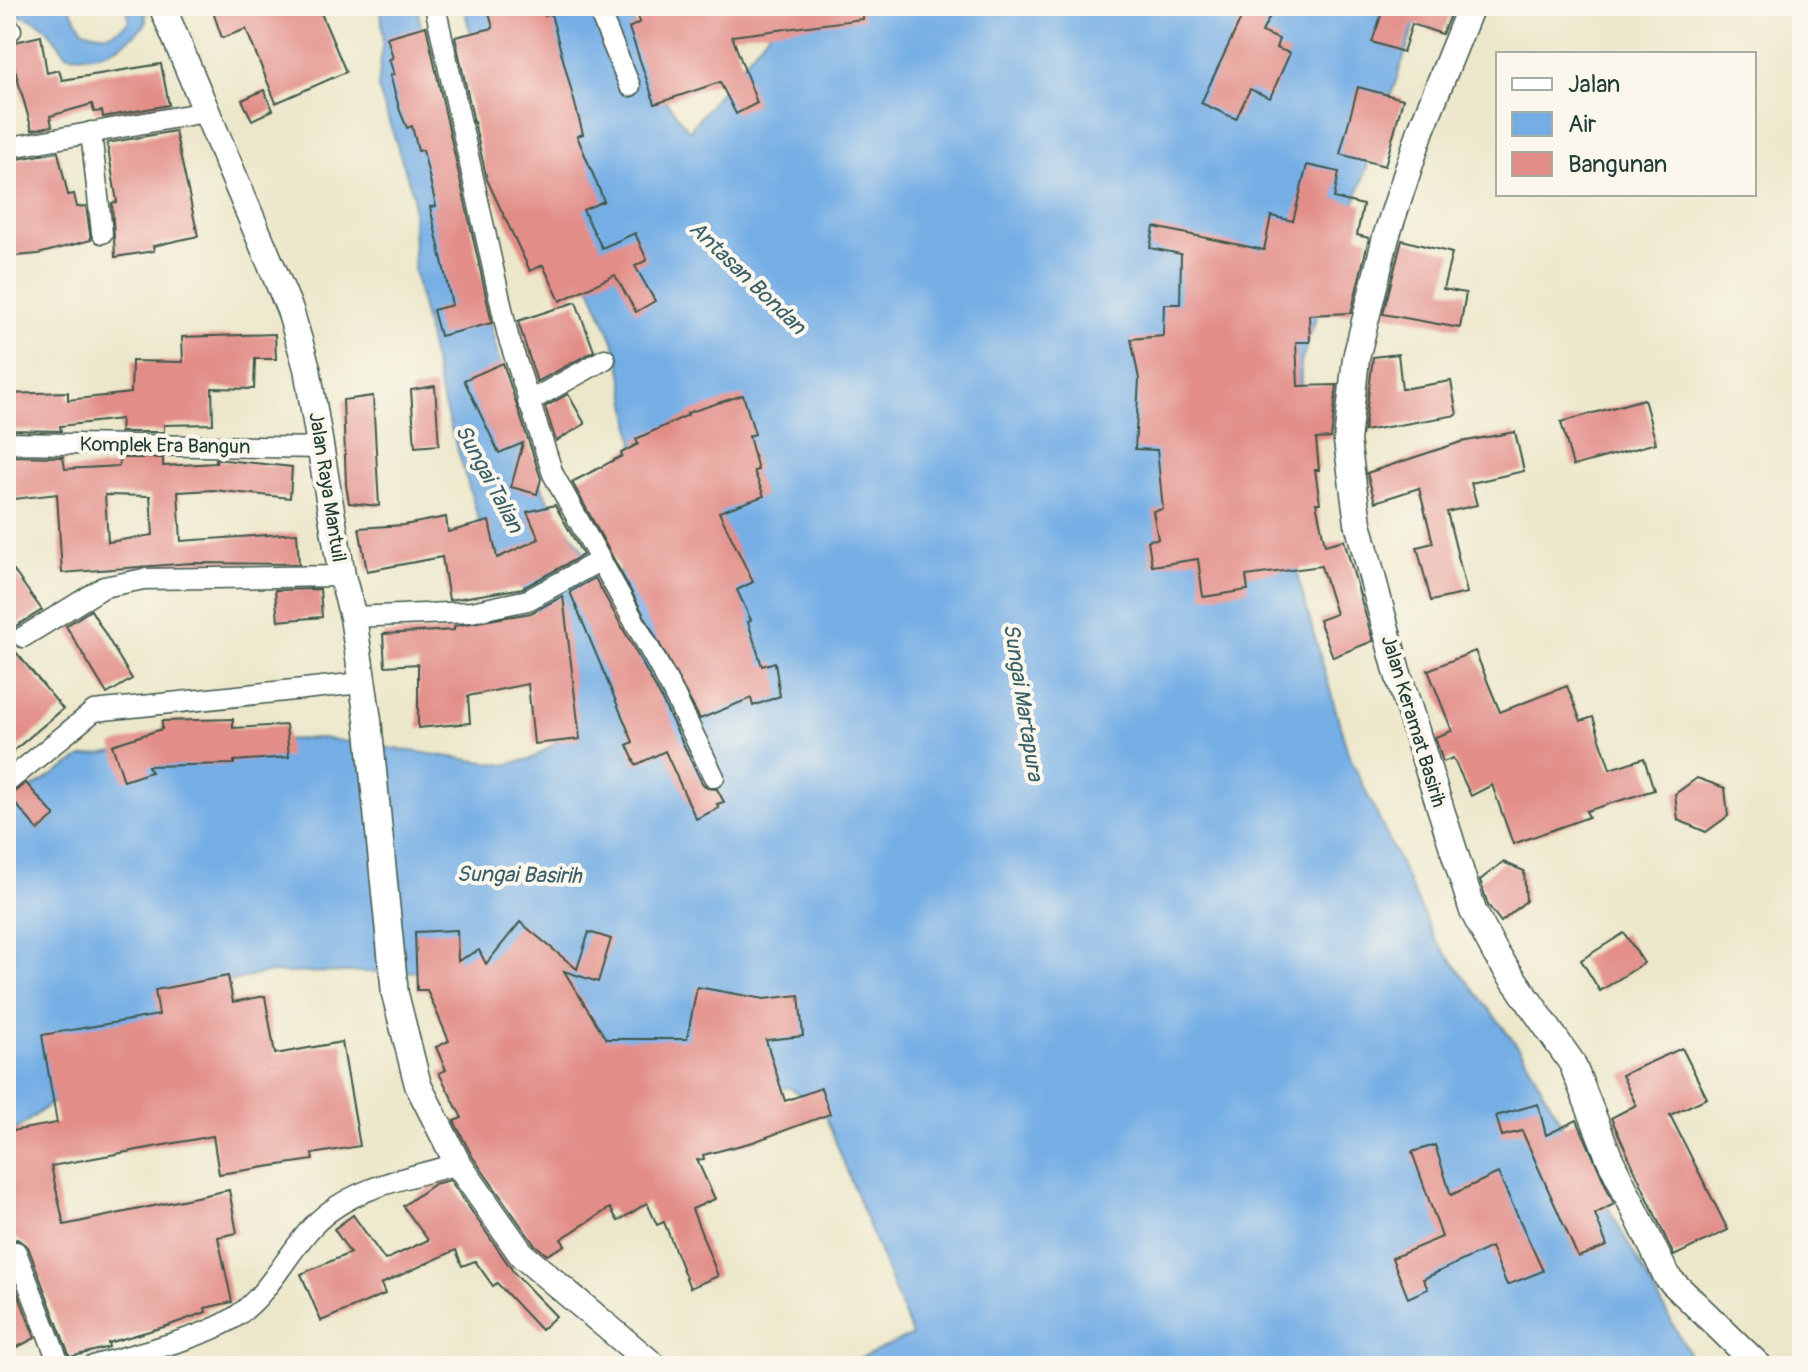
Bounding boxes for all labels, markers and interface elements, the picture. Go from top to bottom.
legend [1496,52,1756,196]
text: Jalan [1568,70,1620,99]
text: Air [1568,110,1597,139]
text: Bangunan [1568,150,1667,179]
water label: Antasan Bondan [683,215,813,341]
street label: Jalan Raya Mantuil [303,410,352,564]
water label: Sungai Talian [449,420,530,539]
street label: Komplek Era Bangun [79,432,251,459]
water label: Sungai Martapura [997,621,1050,785]
street label: Jalan Keramat Basirih [1375,632,1452,810]
water label: Sungai Basirih [456,860,583,890]

